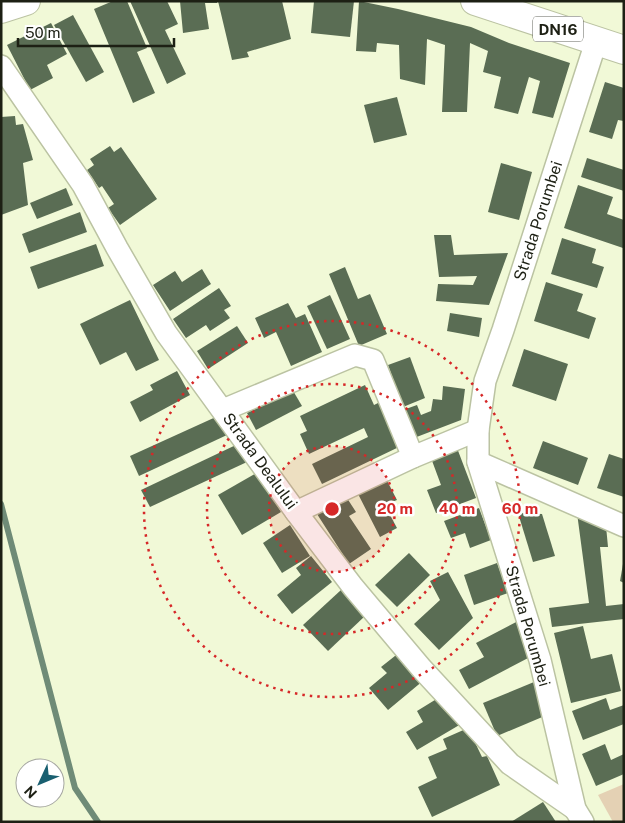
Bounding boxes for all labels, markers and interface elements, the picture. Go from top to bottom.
scale bar [18,15,174,47]
road number: DN16 [533,16,583,42]
text: 50 m [25,24,60,41]
street label: Strada Porumbei [510,159,566,283]
street label: Strada Dealului [219,409,301,513]
centre of rings [323,500,341,518]
text: 20 m [377,500,413,517]
text: 40 m [439,500,475,517]
text: 60 m [502,500,538,517]
street label: Strada Porumbei [502,563,554,689]
north arrow [15,758,65,808]
text: N [21,783,40,802]

